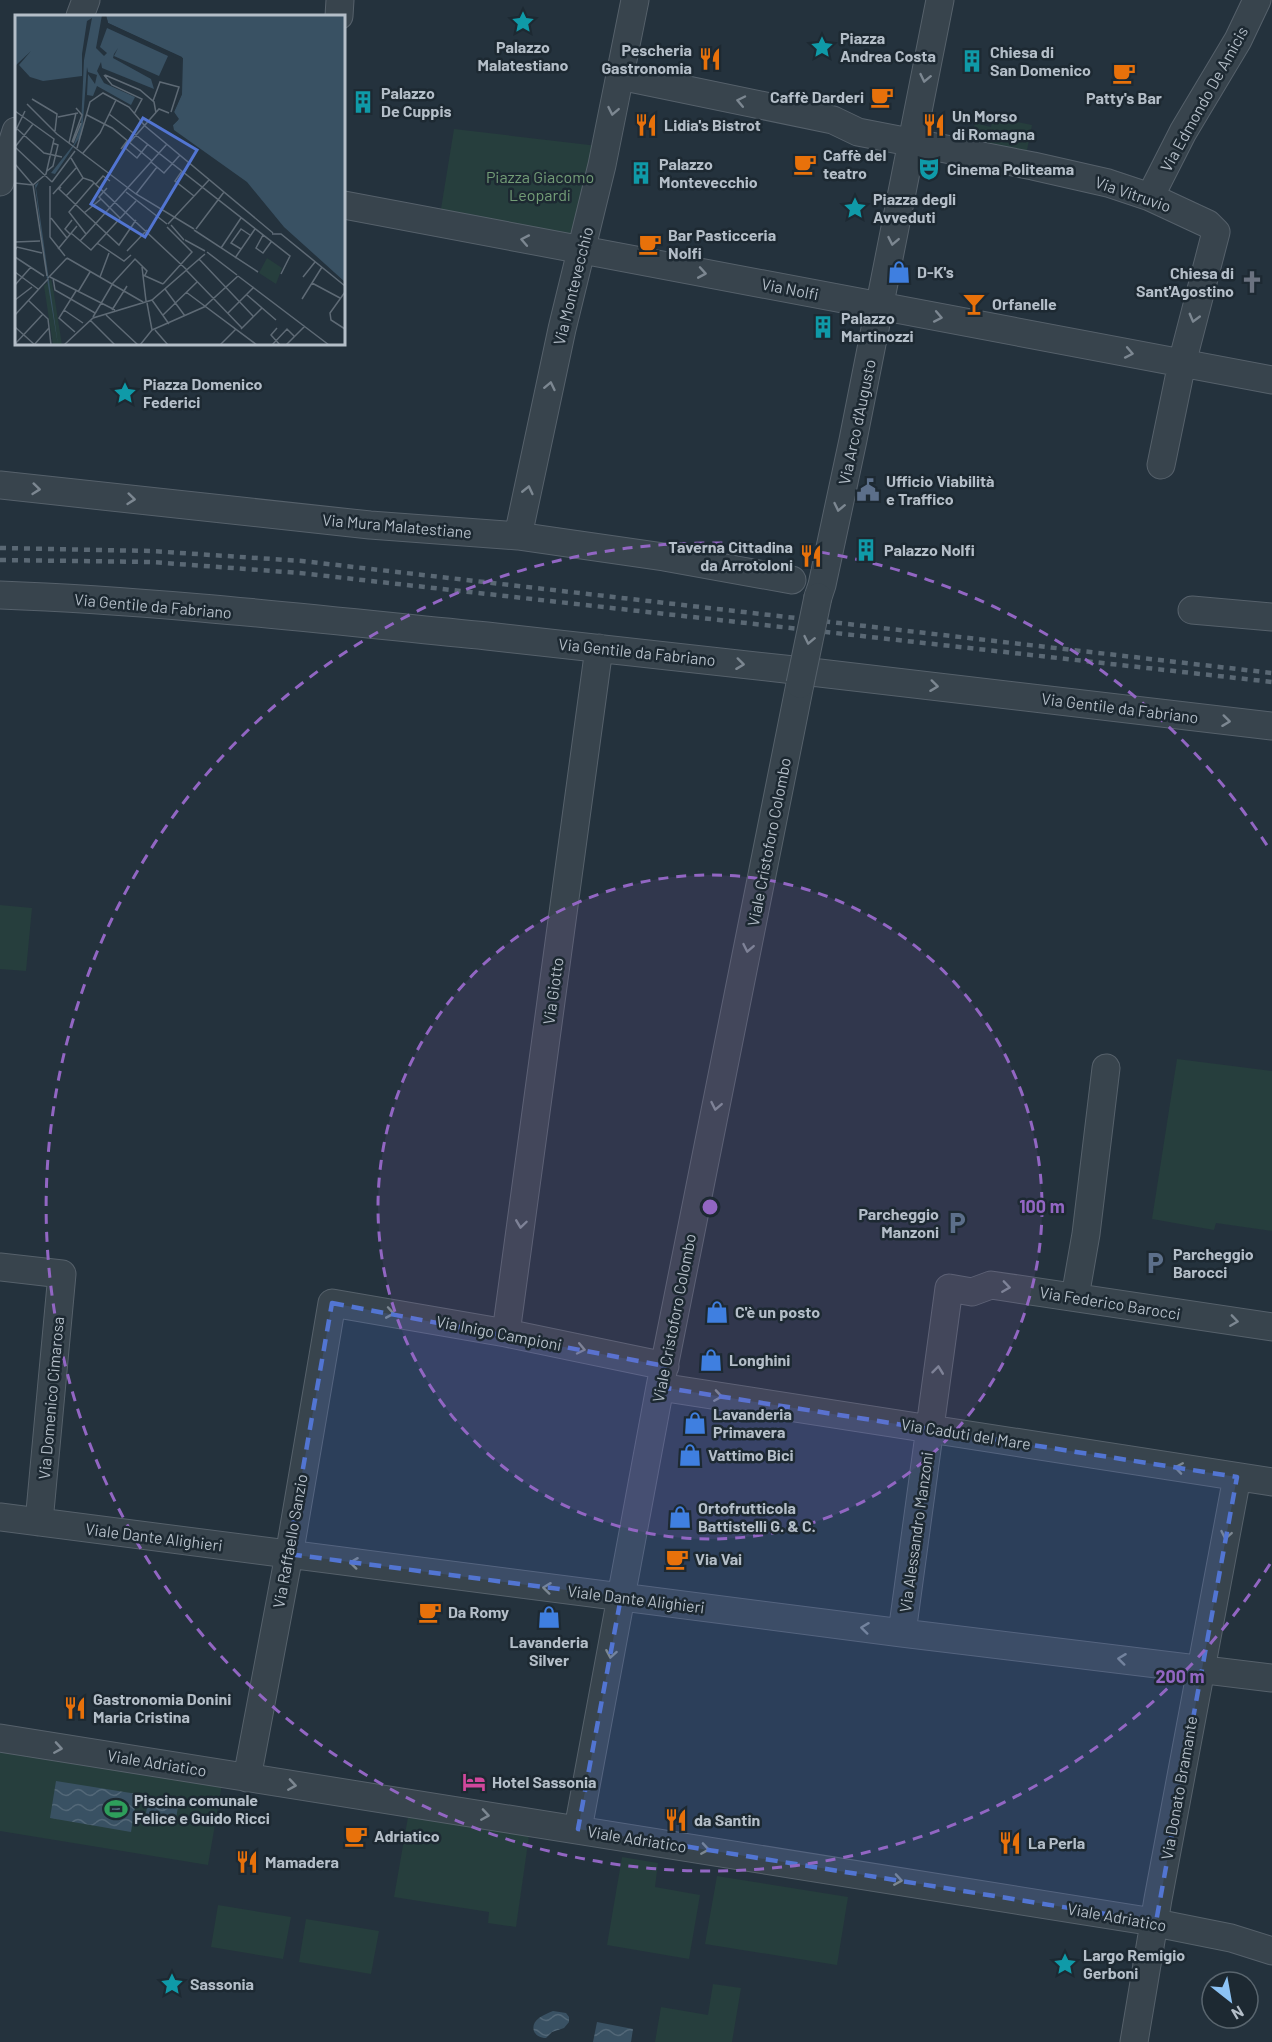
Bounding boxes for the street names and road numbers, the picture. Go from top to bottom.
street label: Via Edmondo De Amicis [1156,23,1251,175]
street label: Via Vitruvio [1093,172,1174,215]
street label: Via Montevecchio [549,225,596,347]
street label: Via Nolfi [760,274,820,303]
street label: Via Arco d'Augusto [834,357,879,486]
street label: Via Mura Malatestiane [321,509,473,542]
street label: Via Gentile da Fabriano [73,589,233,622]
street label: Via Gentile da Fabriano [557,634,717,669]
street label: Via Gentile da Fabriano [1040,688,1200,727]
street label: Viale Cristoforo Colombo [743,756,794,928]
street label: Via Giotto [538,956,567,1026]
street label: Viale Cristoforo Colombo [648,1232,699,1404]
street label: Via Federico Barocci [1038,1282,1182,1323]
street label: Via Inigo Campioni [435,1311,564,1354]
street label: Via Domenico Cimarosa [34,1316,67,1480]
street label: Via Caduti del Mare [900,1414,1032,1453]
street label: Via Alessandro Manzoni [895,1451,936,1613]
street label: Via Raffaello Sanzio [268,1472,311,1609]
street label: Viale Dante Alighieri [84,1519,224,1554]
street label: Viale Dante Alighieri [566,1581,706,1616]
street label: Via Donato Bramante [1156,1714,1201,1861]
street label: Viale Adriatico [106,1745,208,1780]
street label: Viale Adriatico [586,1821,688,1856]
street label: Viale Adriatico [1066,1898,1168,1935]

